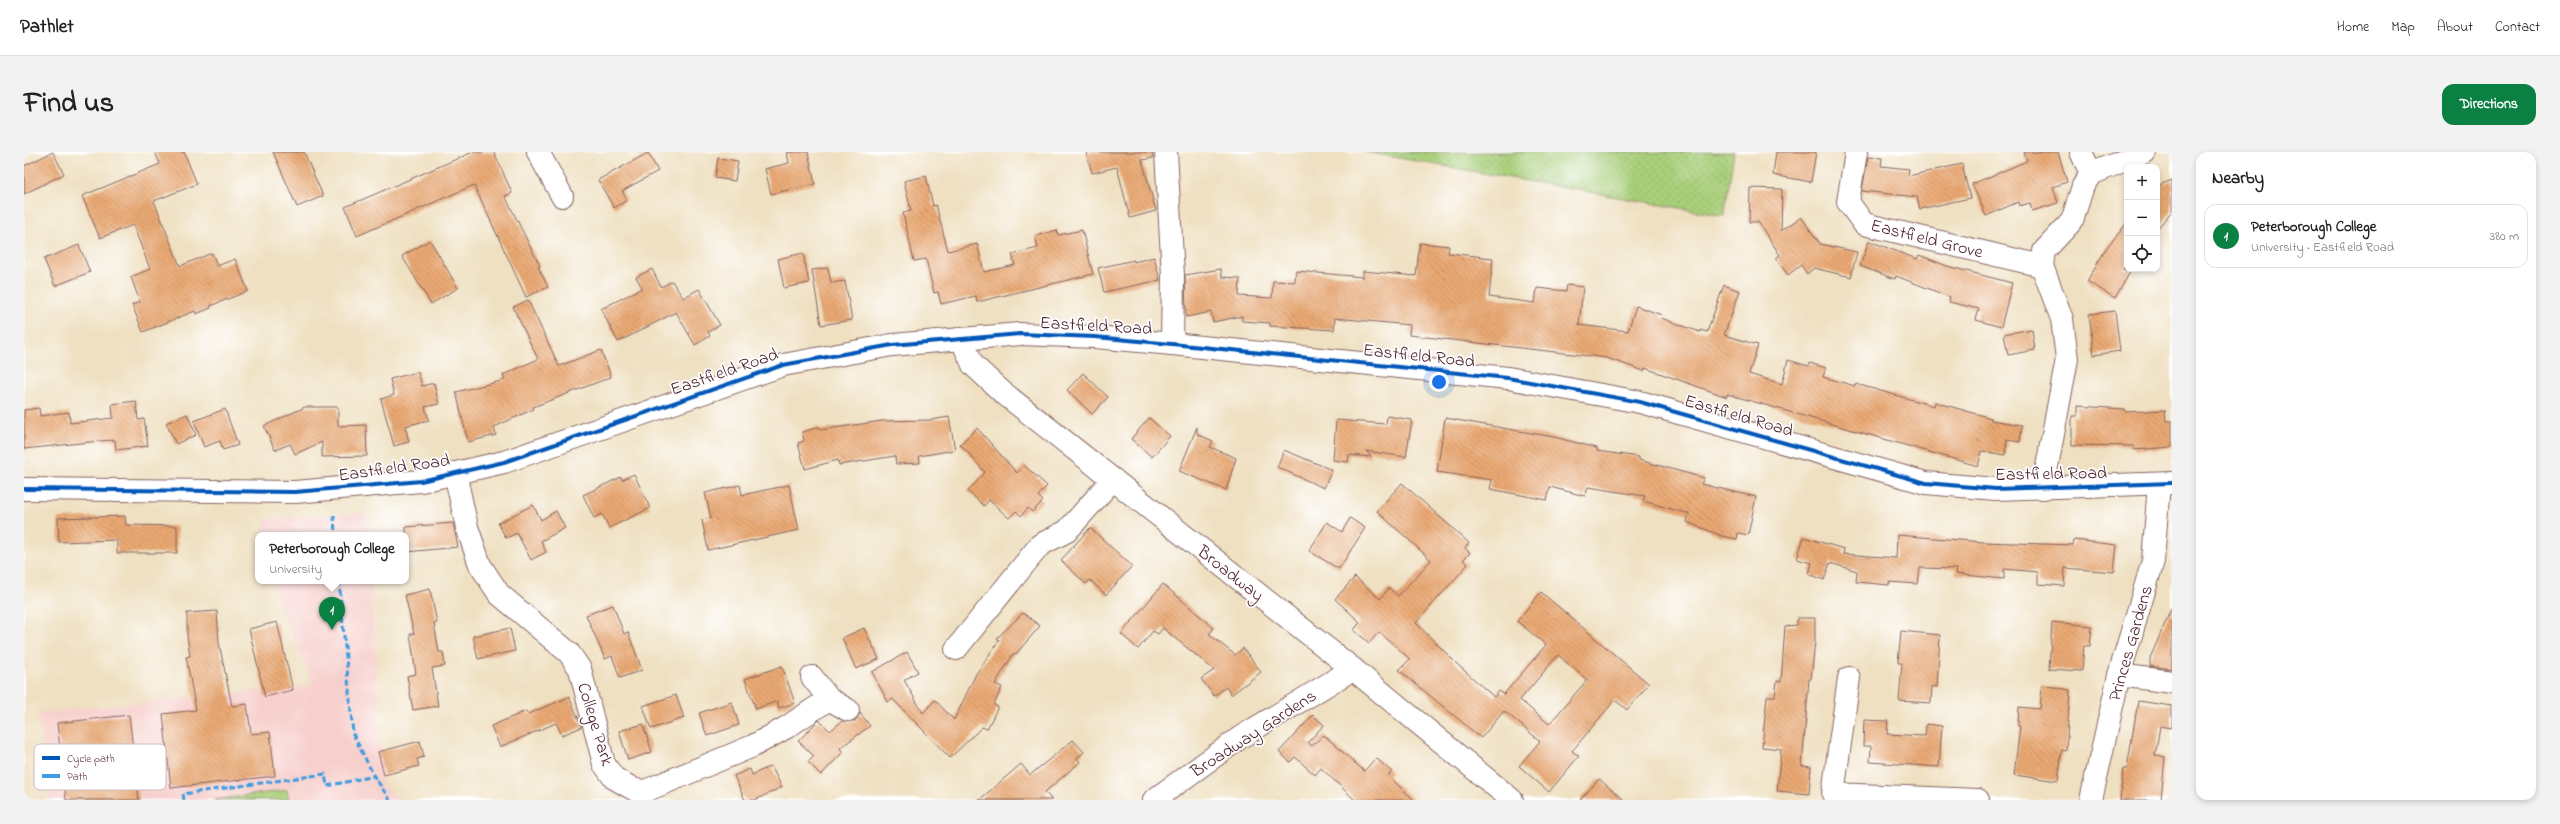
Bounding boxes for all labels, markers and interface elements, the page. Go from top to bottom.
text: Pathlet [20,14,74,41]
text: Home [2337,17,2369,38]
text: Map [2391,17,2415,38]
text: About [2437,17,2473,38]
text: Contact [2495,17,2540,38]
text: Find us [24,84,114,125]
button: Directions [2442,84,2536,125]
map controls [2124,164,2160,272]
button: + [2124,164,2160,200]
text: Nearby [2212,166,2264,191]
button: − [2124,200,2160,236]
street label: Eastfield Grove [1868,213,1986,267]
text: Peterborough College [2251,216,2376,238]
text: 1 [2224,227,2228,246]
text: 380 m [2490,227,2519,246]
button: locate [2124,236,2160,272]
text: University · Eastfield Road [2251,238,2394,257]
street label: Eastfield Road [1039,311,1153,343]
street label: Eastfield Road [1362,338,1476,376]
street label: Eastfield Road [667,342,782,403]
your location [1429,372,1449,392]
street label: Eastfield Road [1681,389,1796,445]
street label: Eastfield Road [337,448,452,490]
street label: Eastfield Road [1995,461,2107,489]
popup [255,532,409,584]
text: Peterborough College [269,538,395,560]
street label: Broadway [1190,540,1269,609]
text: University [269,560,322,579]
street label: Princes Gardens [2103,583,2161,705]
pin: 1 [319,597,345,630]
street label: College Park [568,680,619,770]
street label: Broadway Gardens [1185,684,1322,786]
legend [34,744,166,790]
text: Cycle path [67,751,115,768]
text: Path [67,769,88,785]

